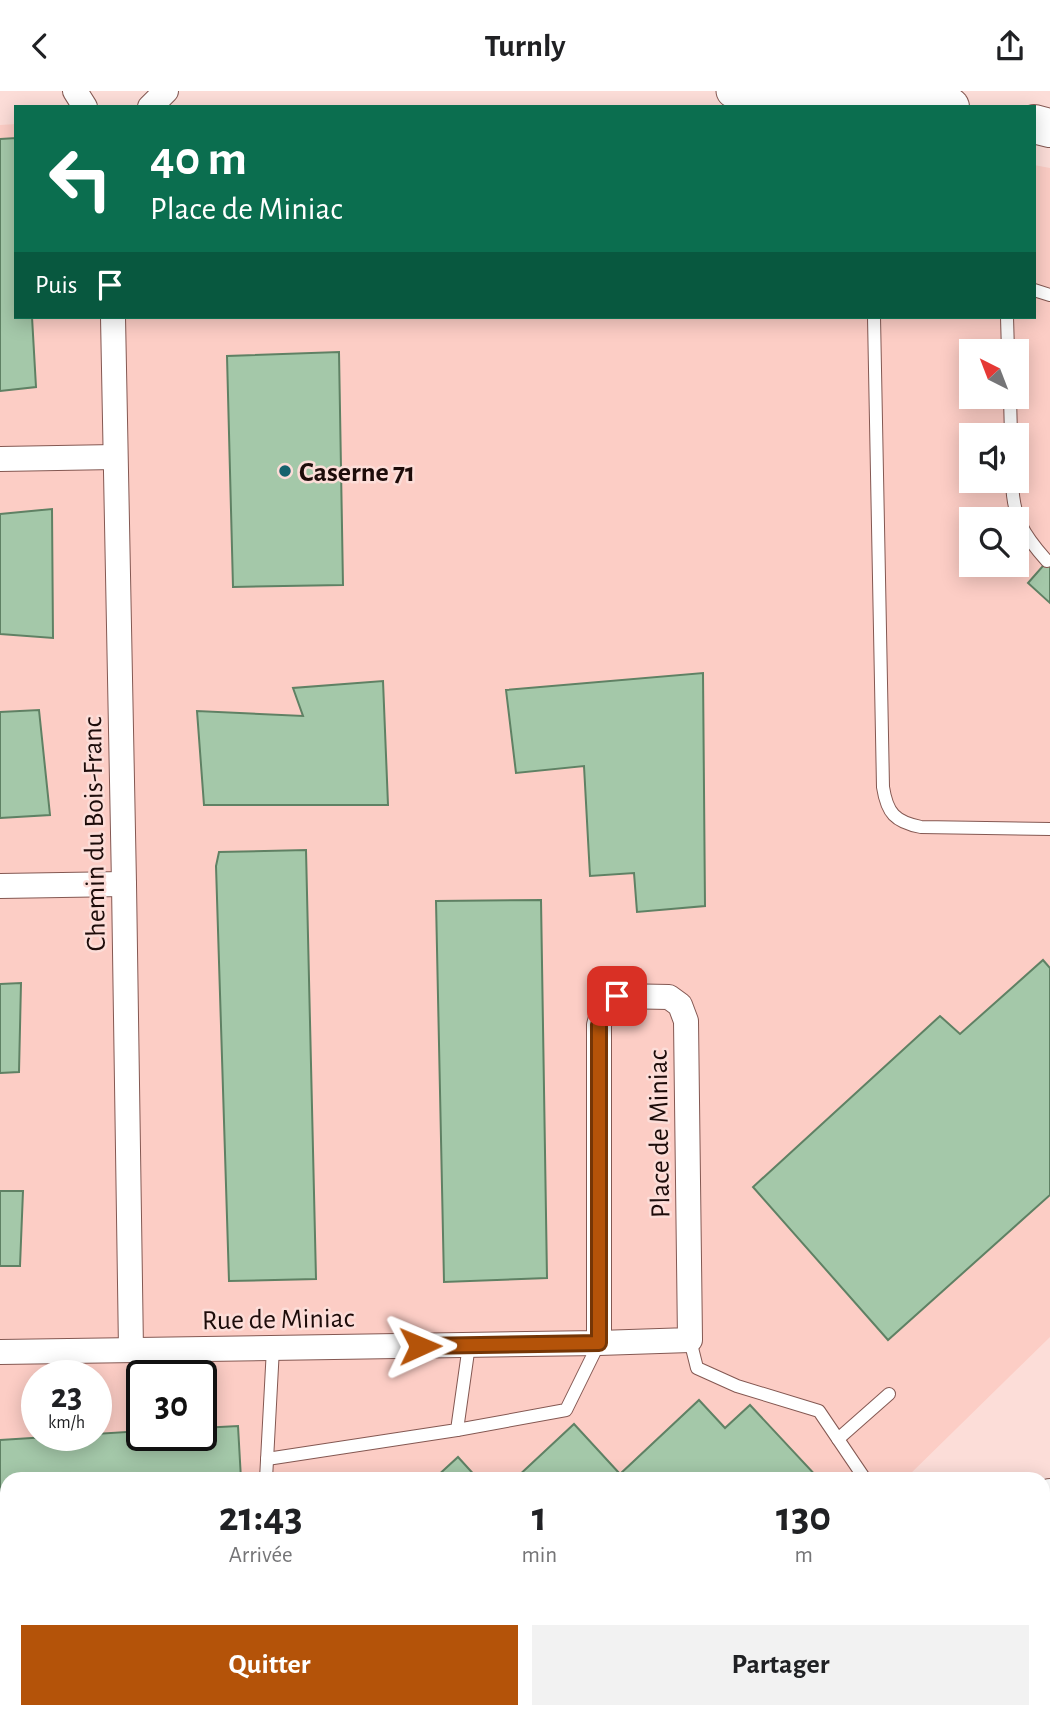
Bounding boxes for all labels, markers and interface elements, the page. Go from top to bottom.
icon: back [21,27,59,65]
icon: share [991,27,1029,65]
text: Turnly [484,30,566,62]
icon: left [35,133,126,224]
text: 40 m [150,135,247,184]
text: Place de Miniac [150,193,343,225]
icon: arrive [91,266,129,304]
text: Puis [35,272,77,298]
north arrow [959,339,1029,409]
map controls [959,339,1029,577]
button: sound [959,423,1029,493]
place label: Caserne 71 [299,459,415,487]
marker: Caserne 71 [277,463,293,479]
button: search [959,507,1029,577]
street label: Chemin du Bois-Franc [79,716,111,952]
pin [587,966,647,1026]
icon: arrive [598,977,636,1015]
street label: Place de Miniac [645,1049,675,1218]
street label: Rue de Miniac [202,1305,355,1335]
position arrow [383,1309,457,1383]
speed limit sign: 30 [126,1360,217,1451]
text: 23 [51,1379,82,1414]
text: km/h [48,1414,85,1432]
text: 21:43 [219,1496,303,1538]
text: 1 [532,1496,547,1538]
text: 130 [776,1496,831,1538]
text: Arrivée [229,1544,293,1567]
text: min [521,1544,557,1567]
text: m [794,1544,813,1567]
button: Quitter [21,1625,518,1705]
button: Partager [532,1625,1029,1705]

